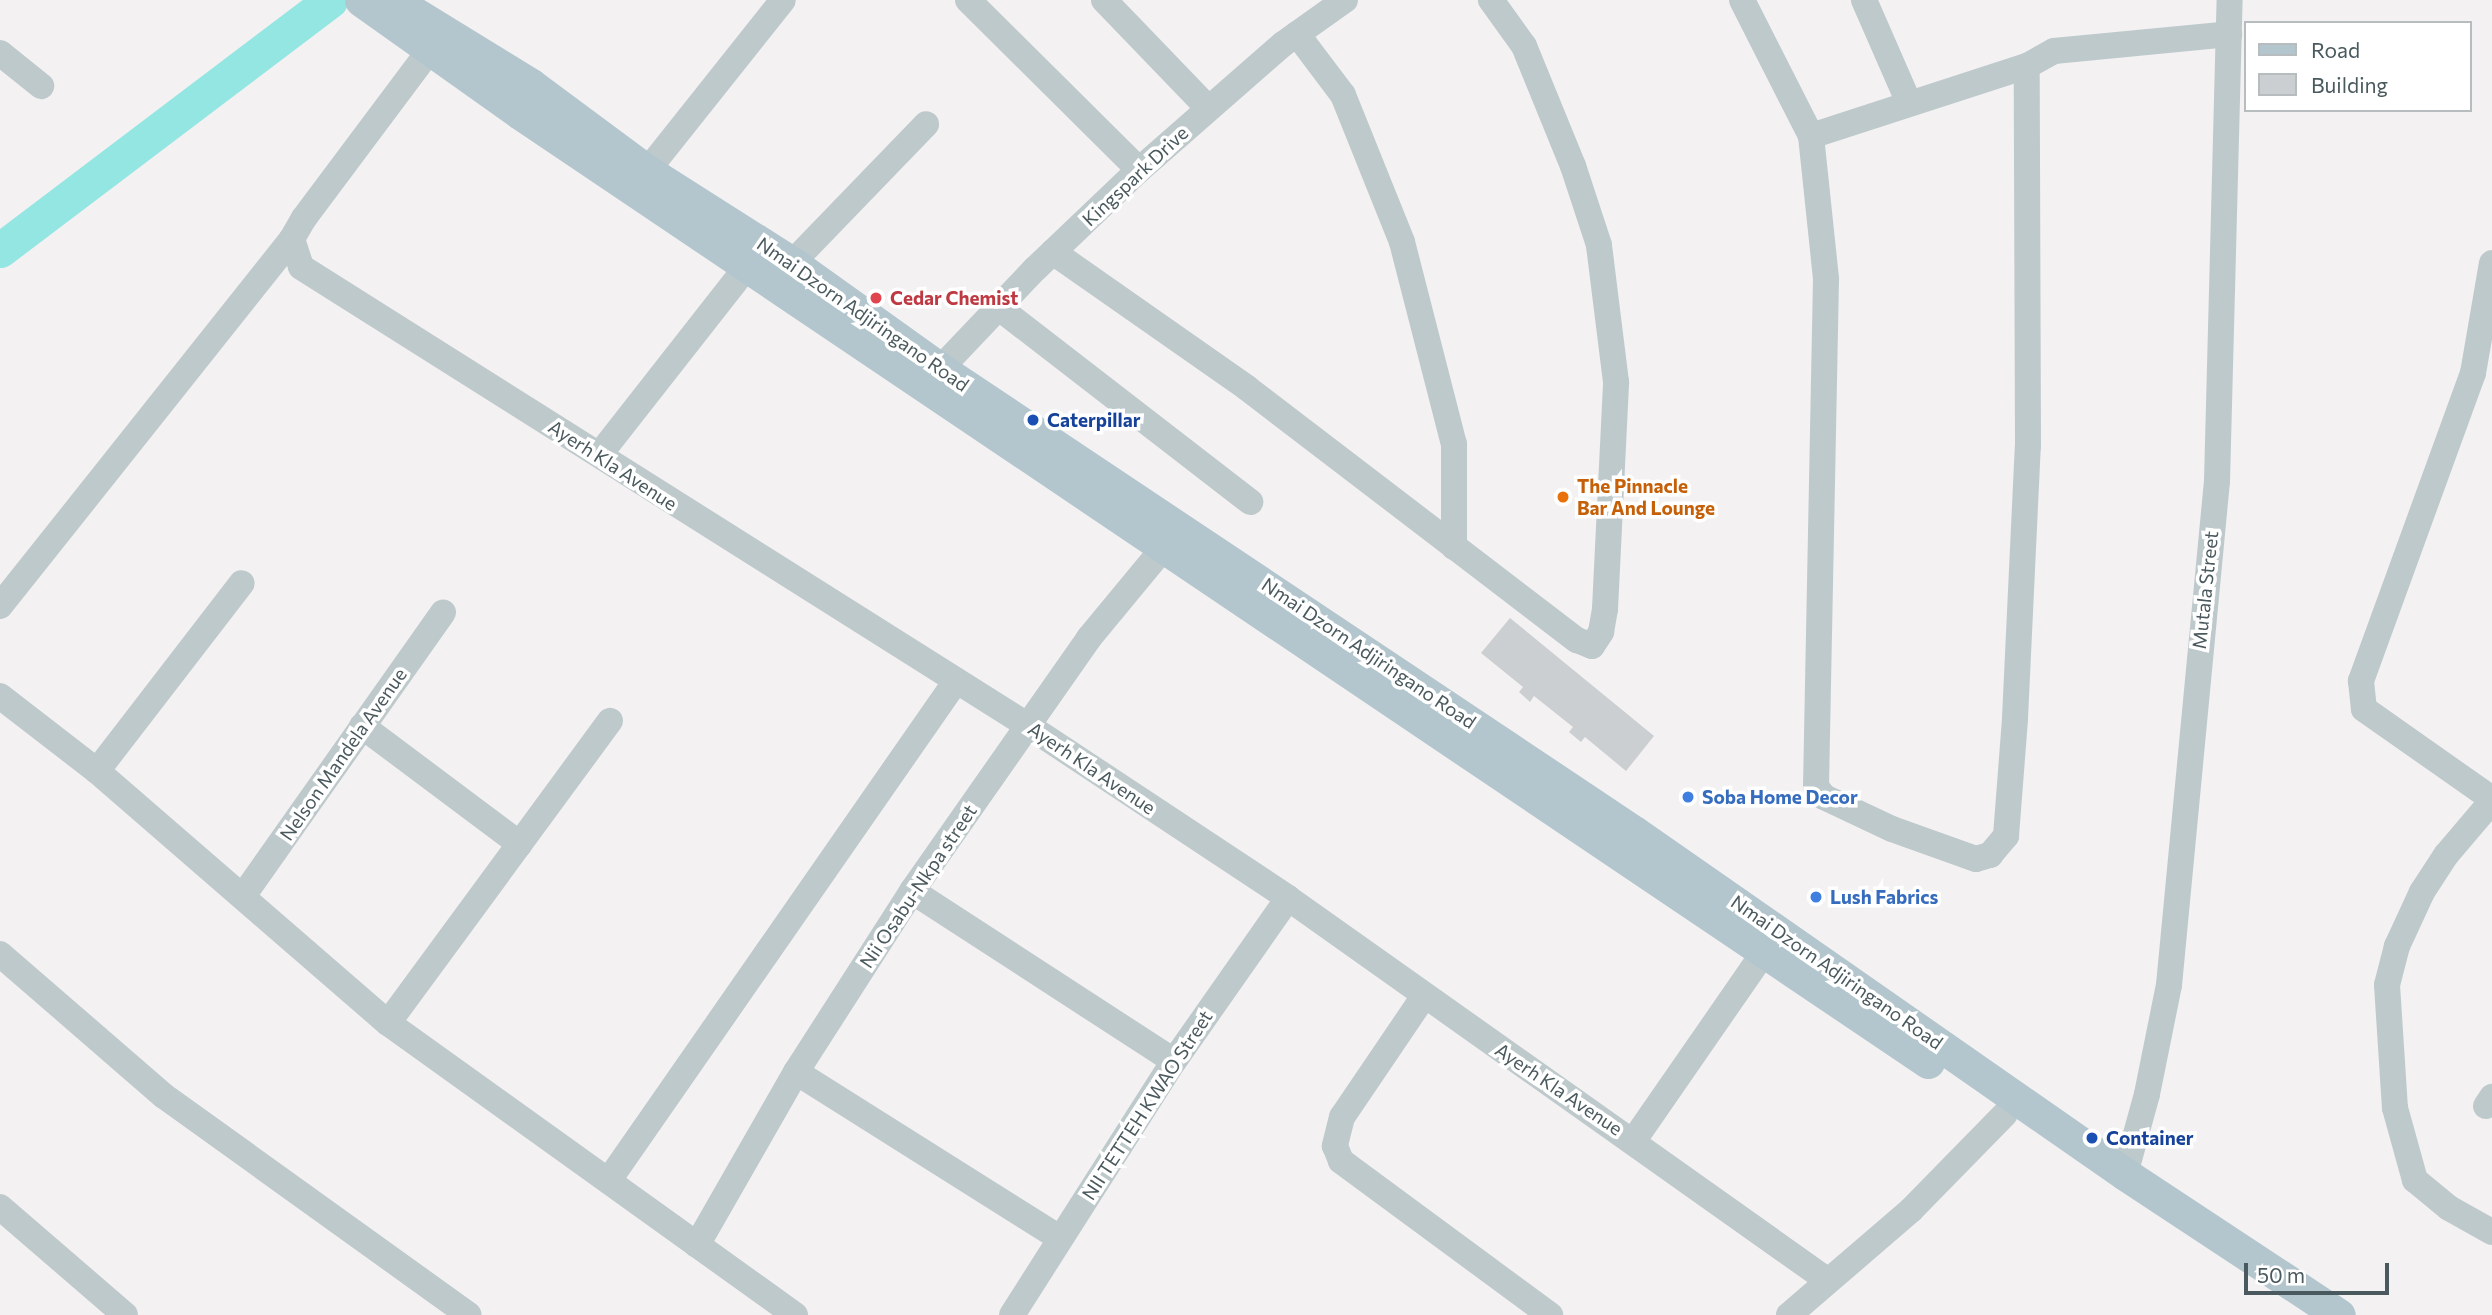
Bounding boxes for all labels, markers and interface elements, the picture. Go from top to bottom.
legend [2244,21,2471,112]
text: Road [2311,37,2360,62]
text: Building [2311,72,2388,97]
street label: Kingspark Drive [1077,121,1193,231]
street label: Nmai Dzorn Adjiringano Road [753,232,973,396]
place label: Cedar Chemist [890,287,1018,309]
marker: Cedar Chemist [868,290,884,306]
place label: Caterpillar [1047,409,1141,431]
marker: Caterpillar [1025,412,1041,428]
street label: Ayerh Kla Avenue [545,415,681,515]
place label: The Pinnacle Bar And Lounge [1577,475,1715,519]
marker: The Pinnacle Bar And Lounge [1555,489,1571,505]
street label: Mutala Street [2187,530,2223,650]
street label: Nmai Dzorn Adjiringano Road [1258,573,1480,733]
street label: Nelson Mandela Avenue [275,663,411,845]
street label: Ayerh Kla Avenue [1024,717,1160,819]
place label: Soba Home Decor [1702,786,1858,808]
marker: Soba Home Decor [1680,789,1696,805]
street label: Nii Osabu-Nkpa street [855,800,981,972]
place label: Lush Fabrics [1830,886,1938,908]
marker: Lush Fabrics [1808,889,1824,905]
street label: Nmai Dzorn Adjiringano Road [1727,890,1947,1054]
street label: NII TETTEH KWAO Street [1077,1006,1217,1204]
street label: Ayerh Kla Avenue [1491,1038,1627,1140]
place label: Container [2106,1127,2193,1149]
marker: Container [2084,1130,2100,1146]
scale bar [2247,1248,2392,1292]
text: 50 m [2257,1262,2305,1287]

